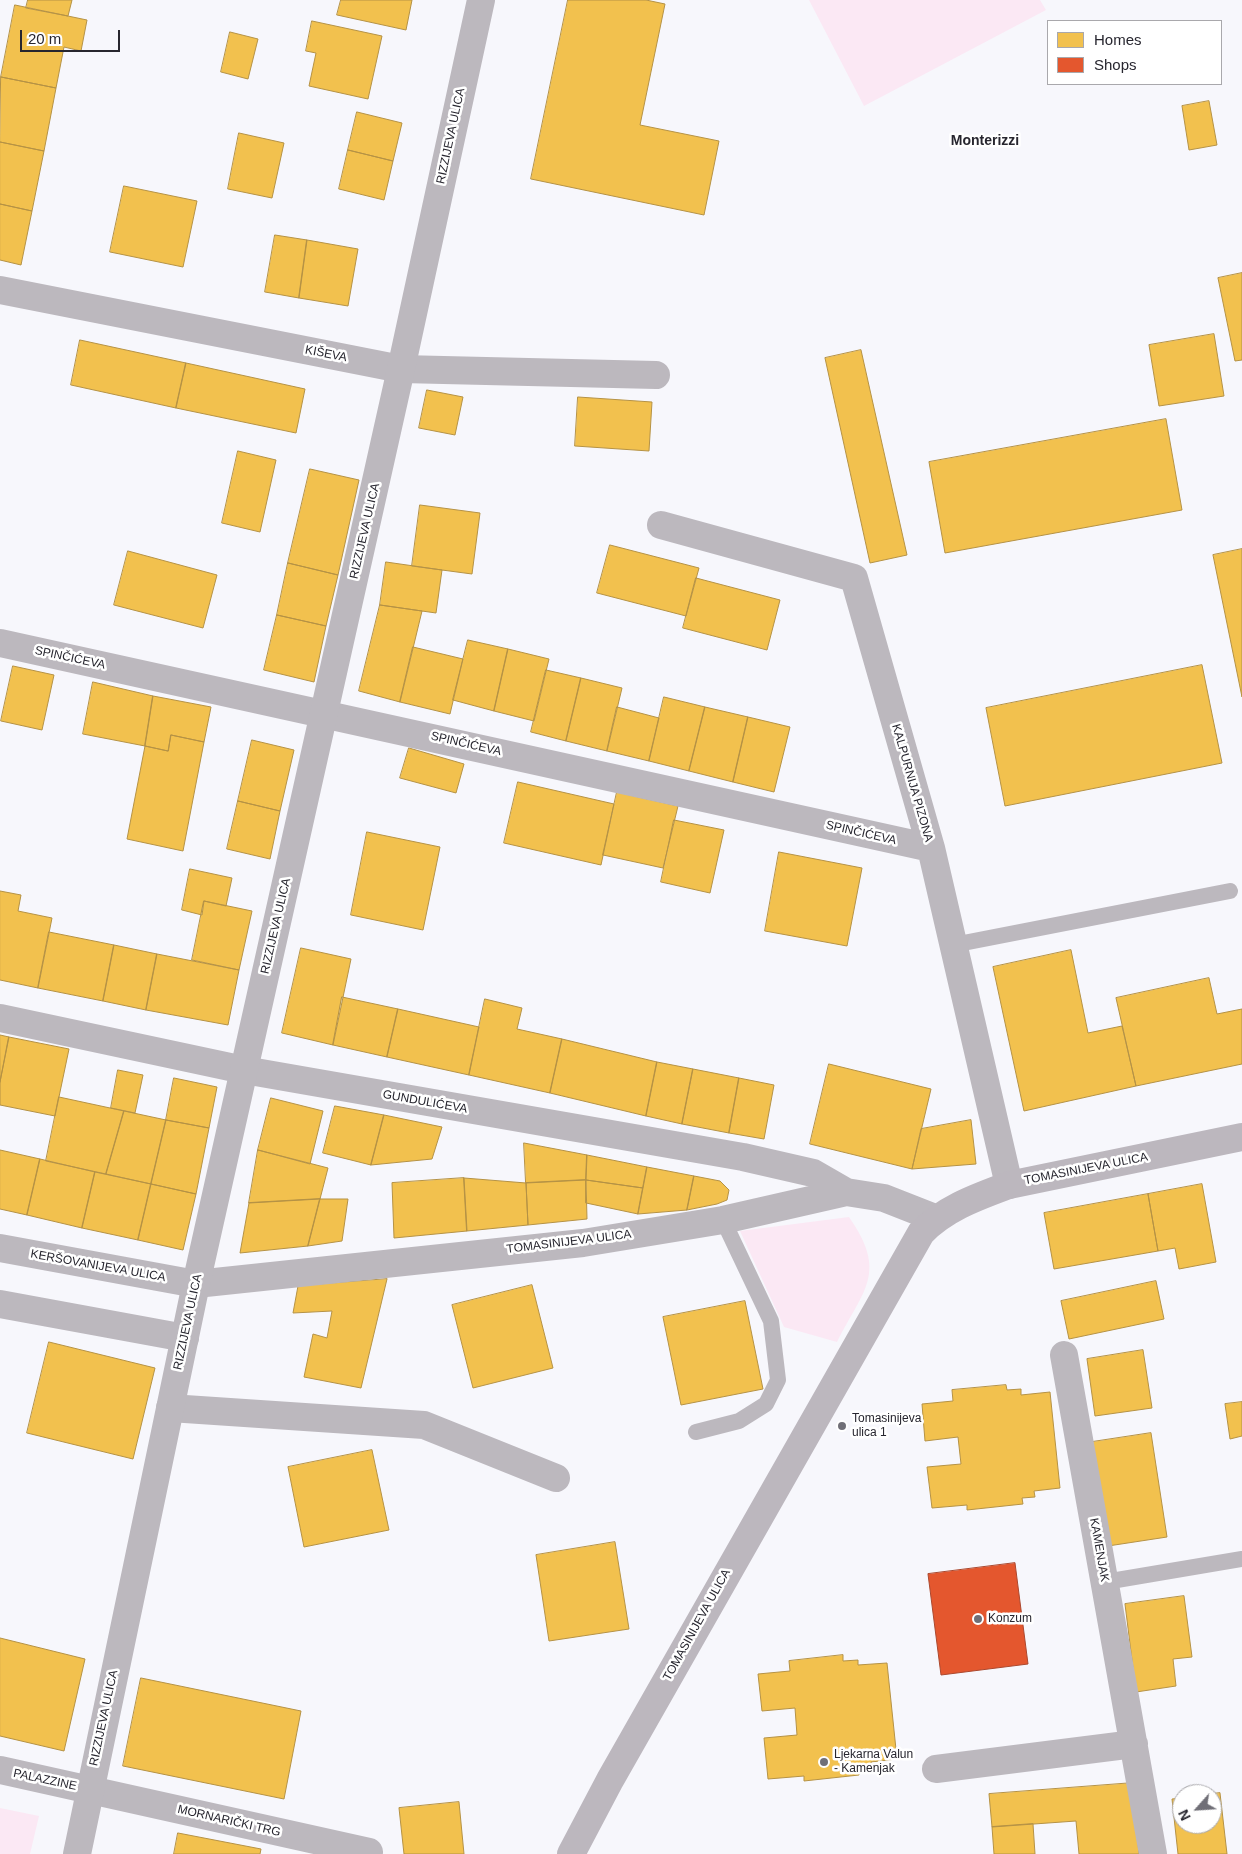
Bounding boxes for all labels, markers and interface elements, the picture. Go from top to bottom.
scale bar [22,20,122,52]
legend [1047,20,1222,85]
text: 20 m [28,30,61,47]
text: Homes [1094,31,1142,48]
text: Shops [1094,56,1137,73]
street label: RIZZIJEVA ULICA [434,87,468,185]
district label: Monterizzi [951,133,1019,149]
street label: KIŠEVA [304,343,348,365]
street label: RIZZIJEVA ULICA [347,482,383,580]
street label: SPINČIĆEVA [33,643,107,673]
street label: KALPURNIJA PIZONA [888,722,936,844]
street label: SPINČIĆEVA [429,729,503,759]
street label: SPINČIĆEVA [824,818,898,848]
street label: RIZZIJEVA ULICA [258,877,294,975]
street label: GUNDULIĆEVA [382,1087,468,1117]
street label: TOMASINIJEVA ULICA [1023,1150,1149,1188]
street label: TOMASINIJEVA ULICA [506,1227,632,1257]
street label: KERŠOVANIJEVA ULICA [29,1247,167,1285]
street label: RIZZIJEVA ULICA [171,1273,205,1371]
place label: Tomasinijeva ulica 1 [852,1412,921,1440]
marker: Tomasinijeva ulica 1 [836,1420,848,1432]
street label: KAMENJAK [1086,1517,1112,1583]
street label: TOMASINIJEVA ULICA [660,1567,734,1683]
place label: Konzum [988,1612,1032,1626]
marker: Konzum [972,1613,984,1625]
street label: RIZZIJEVA ULICA [87,1669,121,1767]
place label: Ljekarna Valun - Kamenjak [834,1748,913,1776]
marker: Ljekarna Valun - Kamenjak [818,1756,830,1768]
street label: PALAZZINE [12,1766,78,1794]
north arrow [1172,1784,1222,1834]
street label: MORNARIČKI TRG [176,1802,282,1840]
text: N [1175,1807,1194,1823]

